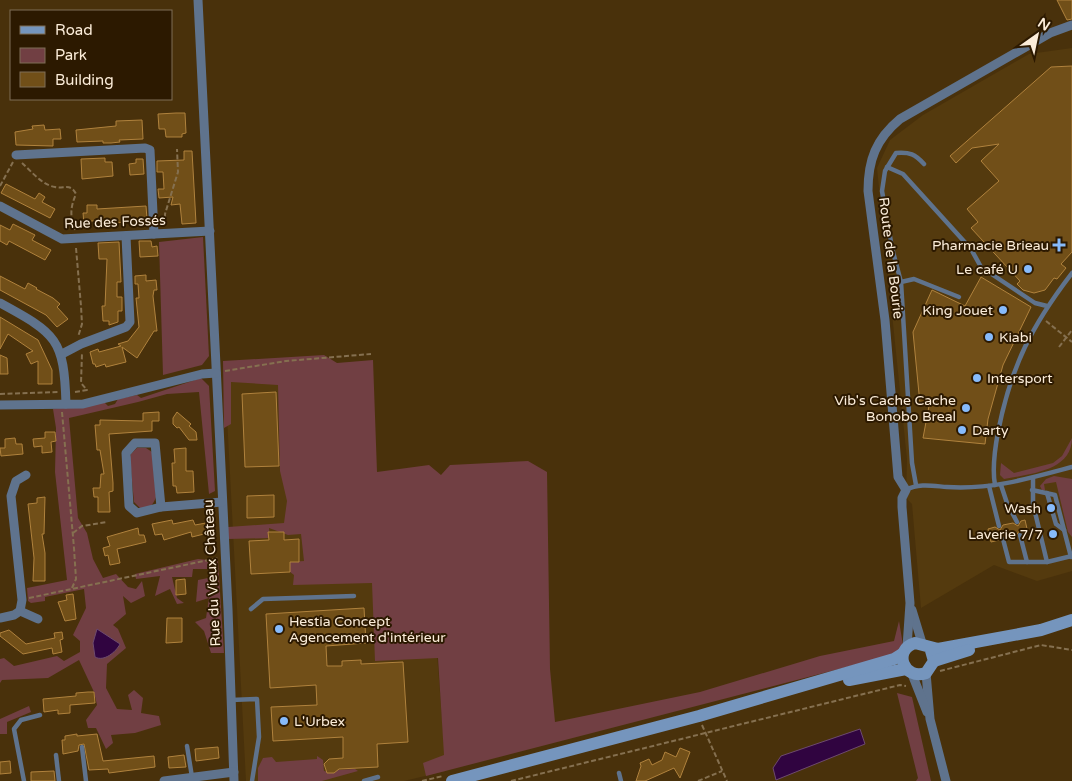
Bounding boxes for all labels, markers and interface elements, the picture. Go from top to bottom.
legend [10,10,172,100]
north arrow [1012,10,1062,60]
text: N [1034,14,1053,35]
text: Road [55,21,93,39]
text: Park [55,46,87,64]
text: Building [55,71,114,89]
street label: Route de la Bourie [875,196,907,320]
street label: Rue des Fossés [64,212,166,232]
place label: Pharmacie Brieau [932,237,1049,254]
marker: Pharmacie Brieau [1053,239,1065,251]
place label: Le café U [956,261,1018,278]
marker: Le café U [1022,263,1034,275]
place label: King Jouet [922,302,994,319]
marker: King Jouet [997,304,1009,316]
place label: Kiabi [999,329,1032,346]
marker: Kiabi [983,331,995,343]
place label: Intersport [987,370,1053,387]
marker: Intersport [971,372,983,384]
place label: Vib's Cache Cache Bonobo Breal [834,392,956,425]
marker: Vib's Cache Cache Bonobo Breal [960,402,972,414]
place label: Darty [972,422,1009,439]
marker: Darty [956,424,968,436]
street label: Rue du Vieux Château [200,499,224,647]
place label: Wash [1004,500,1041,517]
marker: Wash [1045,502,1057,514]
place label: Laverie 7/7 [968,526,1043,543]
marker: Laverie 7/7 [1047,528,1059,540]
place label: Hestia Concept Agencement d'intérieur [289,613,446,646]
marker: Hestia Concept Agencement d'intérieur [273,623,285,635]
place label: L'Urbex [294,713,345,730]
marker: L'Urbex [278,715,290,727]

